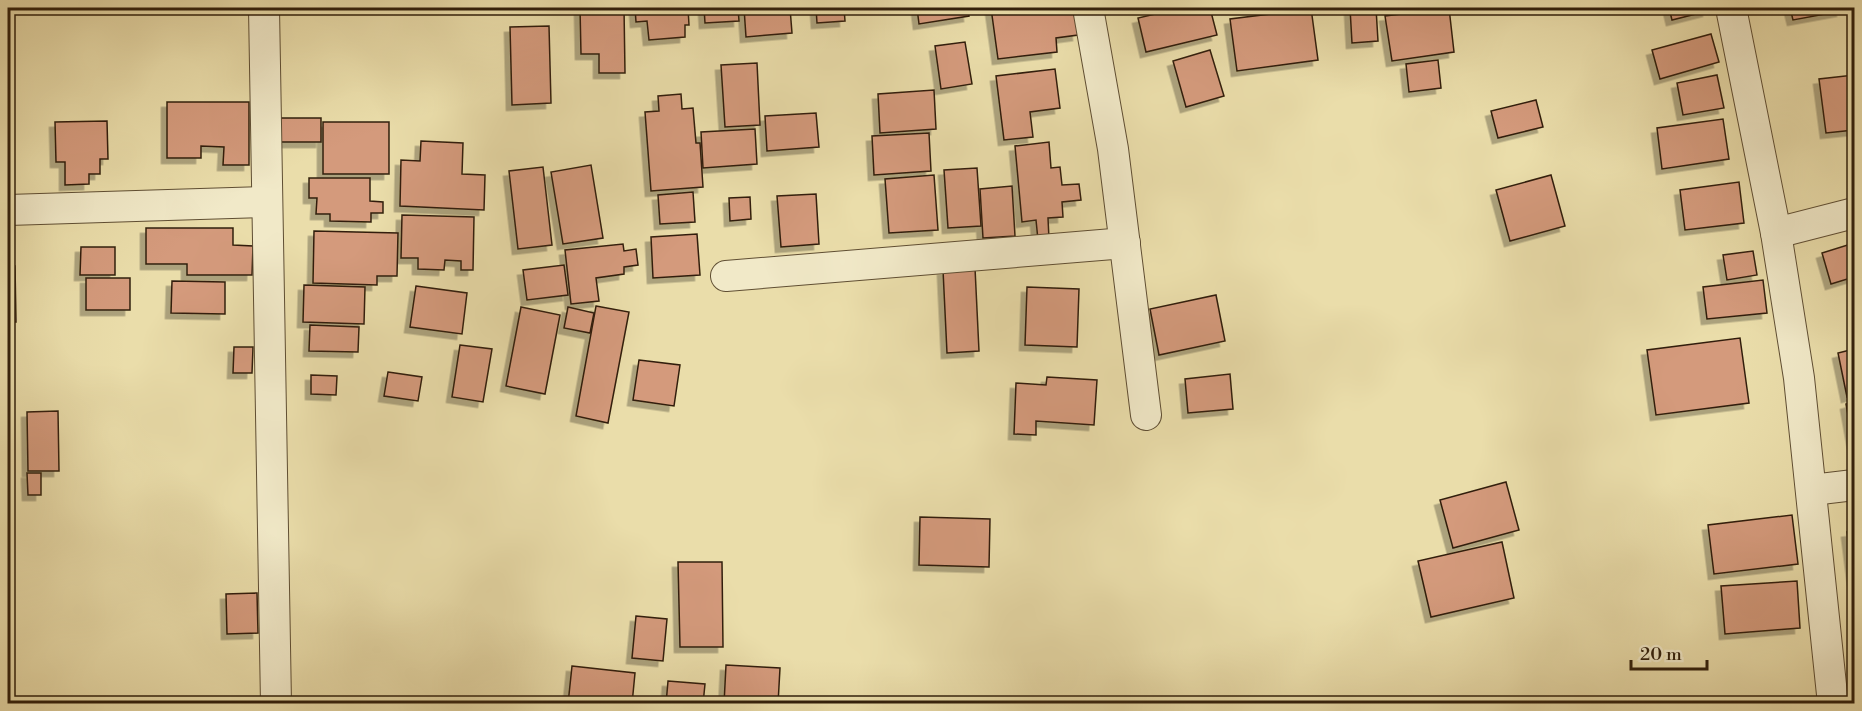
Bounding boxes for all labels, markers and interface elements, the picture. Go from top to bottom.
scale bar [1631,633,1708,671]
text: 20 m [1640,643,1682,666]

